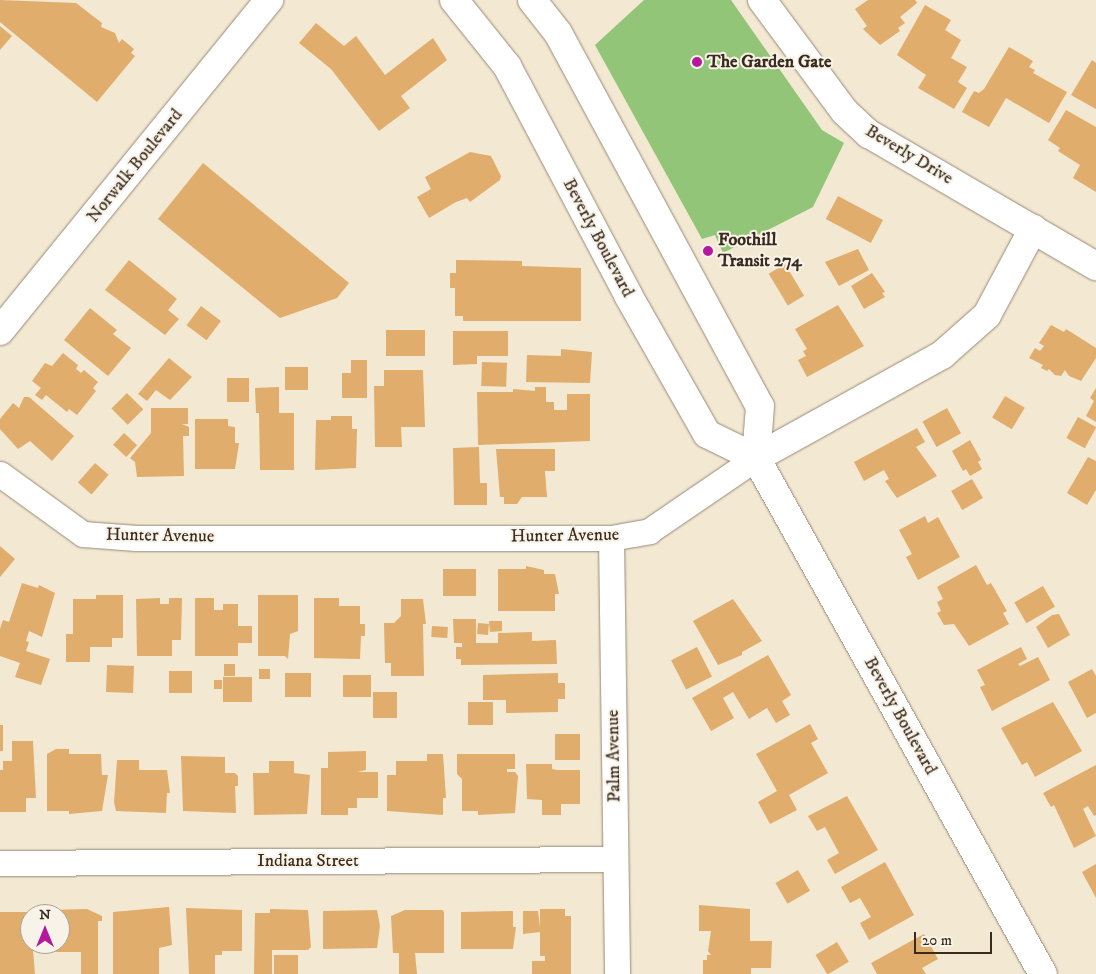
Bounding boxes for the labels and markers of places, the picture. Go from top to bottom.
place label: The Garden Gate [707,51,831,73]
marker: The Garden Gate [691,56,703,68]
place label: Foothill Transit 274 [718,230,802,272]
marker: Foothill Transit 274 [702,245,714,257]

